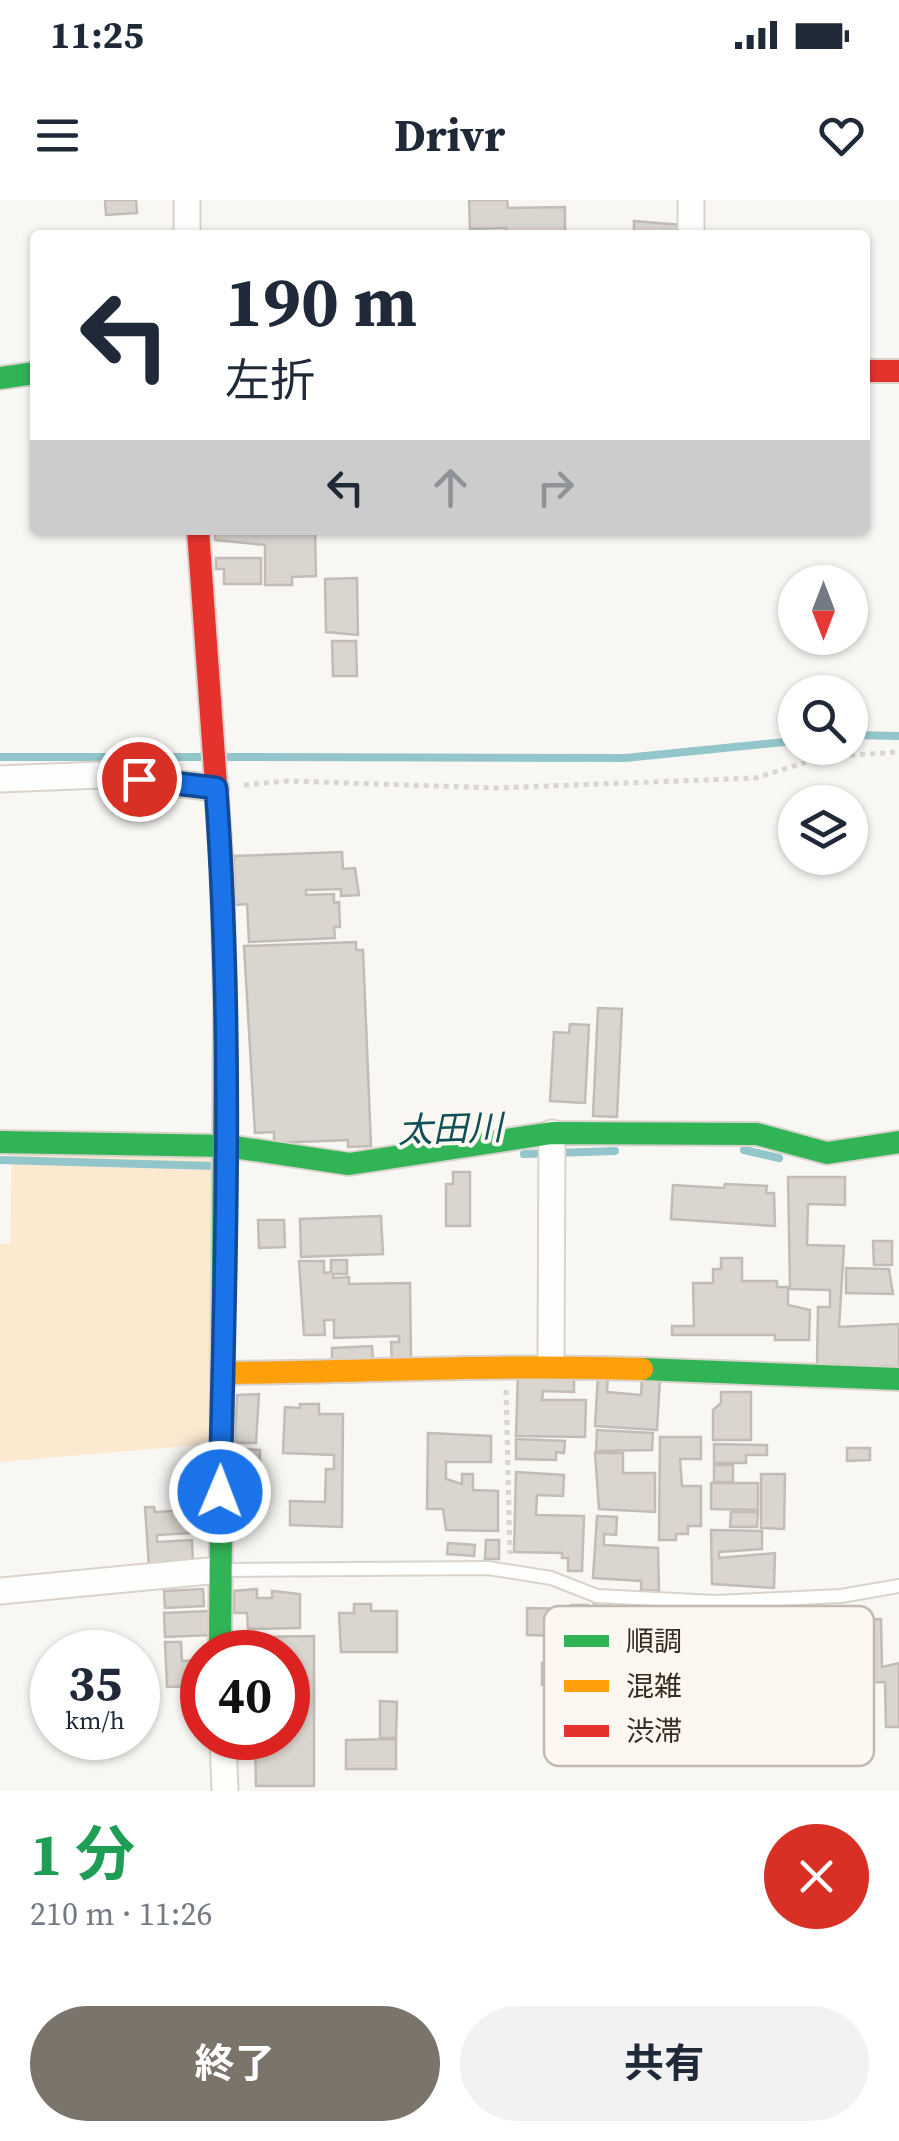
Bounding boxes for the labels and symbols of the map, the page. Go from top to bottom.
north arrow [778,565,868,655]
pin [97,737,182,822]
water label: 太田川 [397,1103,507,1155]
position arrow [168,1440,272,1544]
legend [544,1606,874,1766]
text: 順調 [626,1622,682,1660]
speed limit sign: 40 [180,1630,310,1760]
text: 混雑 [626,1667,682,1705]
text: 渋滞 [626,1712,682,1750]

